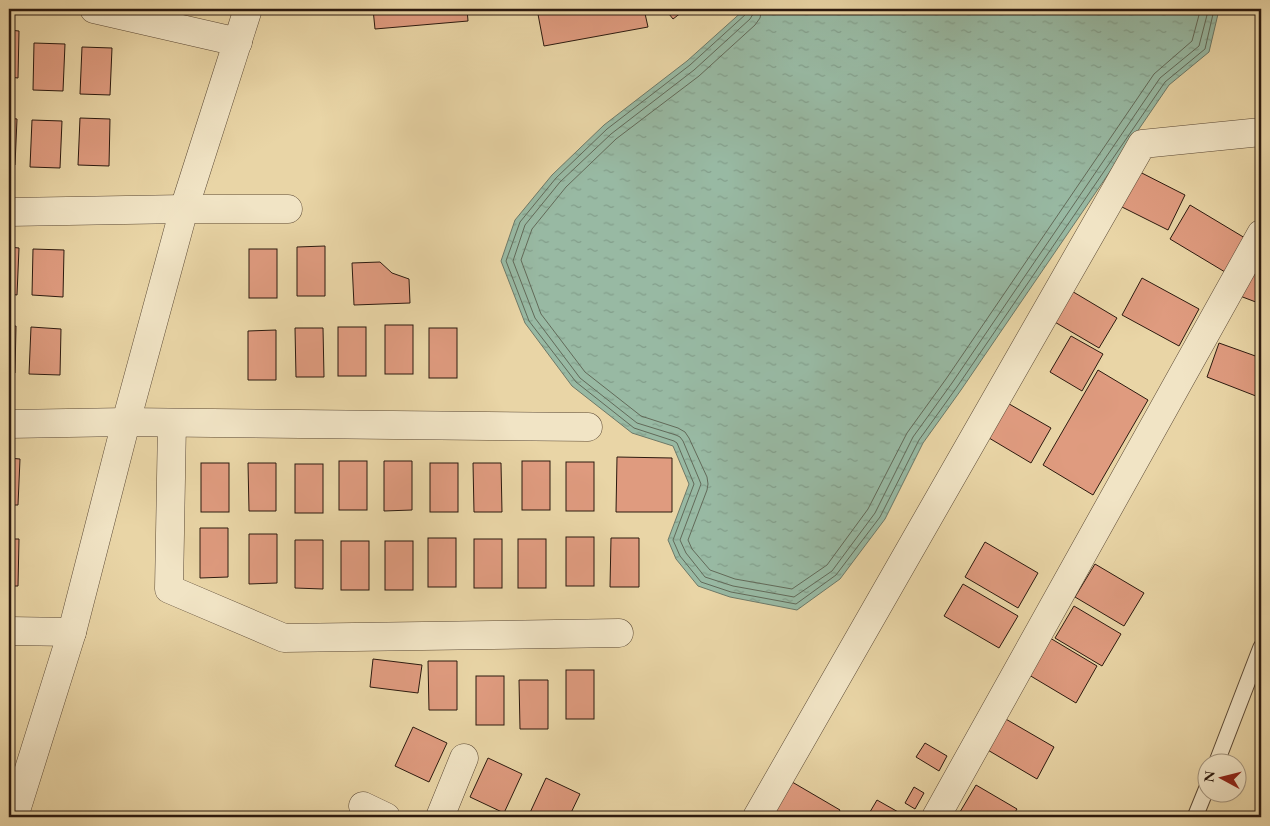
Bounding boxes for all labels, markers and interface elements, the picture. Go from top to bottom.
north arrow [1198,754,1248,804]
text: N [1199,769,1219,783]

